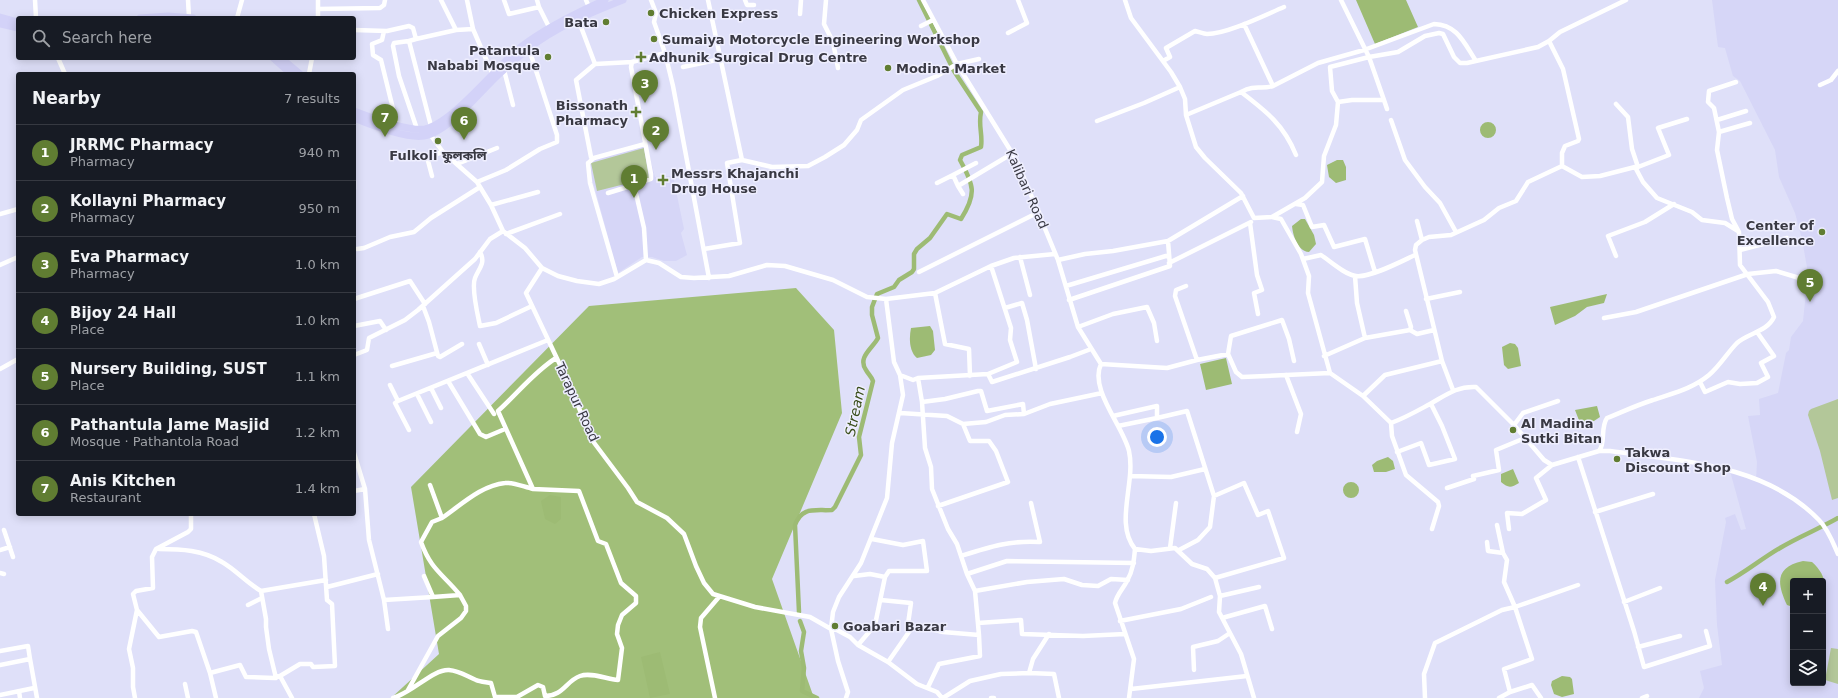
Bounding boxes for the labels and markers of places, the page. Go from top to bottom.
place label: Chicken Express [659,6,778,21]
marker: Chicken Express [646,8,656,18]
place label: Bata [564,15,598,30]
marker: Bata [601,17,611,27]
place label: Sumaiya Motorcycle Engineering Workshop [662,32,980,47]
marker: Sumaiya Motorcycle Engineering Workshop [649,34,659,44]
place label: Patantula Nababi Mosque [427,43,540,73]
place label: Adhunik Surgical Drug Centre [649,50,868,65]
marker: Patantula Nababi Mosque [543,52,553,62]
marker: Adhunik Surgical Drug Centre [636,52,646,62]
place label: Modina Market [896,61,1006,76]
marker: Modina Market [883,63,893,73]
pin: 3 [632,70,658,103]
place label: Bissonath Pharmacy [556,98,629,128]
pin: 7 [372,104,398,137]
pin: 6 [451,107,477,140]
marker: Bissonath Pharmacy [631,107,641,117]
pin: 2 [643,117,669,150]
marker: Fulkoli ফুলকলি [433,136,443,146]
place label: Fulkoli ফুলকলি [389,148,487,164]
pin: 1 [621,165,647,198]
place label: Messrs Khajanchi Drug House [671,166,799,196]
marker: Messrs Khajanchi Drug House [658,175,668,185]
place label: Center of Excellence [1737,218,1814,248]
marker: Center of Excellence [1817,227,1827,237]
pin: 5 [1797,269,1823,302]
place label: Al Madina Sutki Bitan [1521,416,1602,446]
marker: Al Madina Sutki Bitan [1508,425,1518,435]
place label: Takwa Discount Shop [1625,445,1731,475]
marker: Takwa Discount Shop [1612,454,1622,464]
pin: 4 [1750,573,1776,606]
place label: Goabari Bazar [843,619,947,634]
marker: Goabari Bazar [830,621,840,631]

